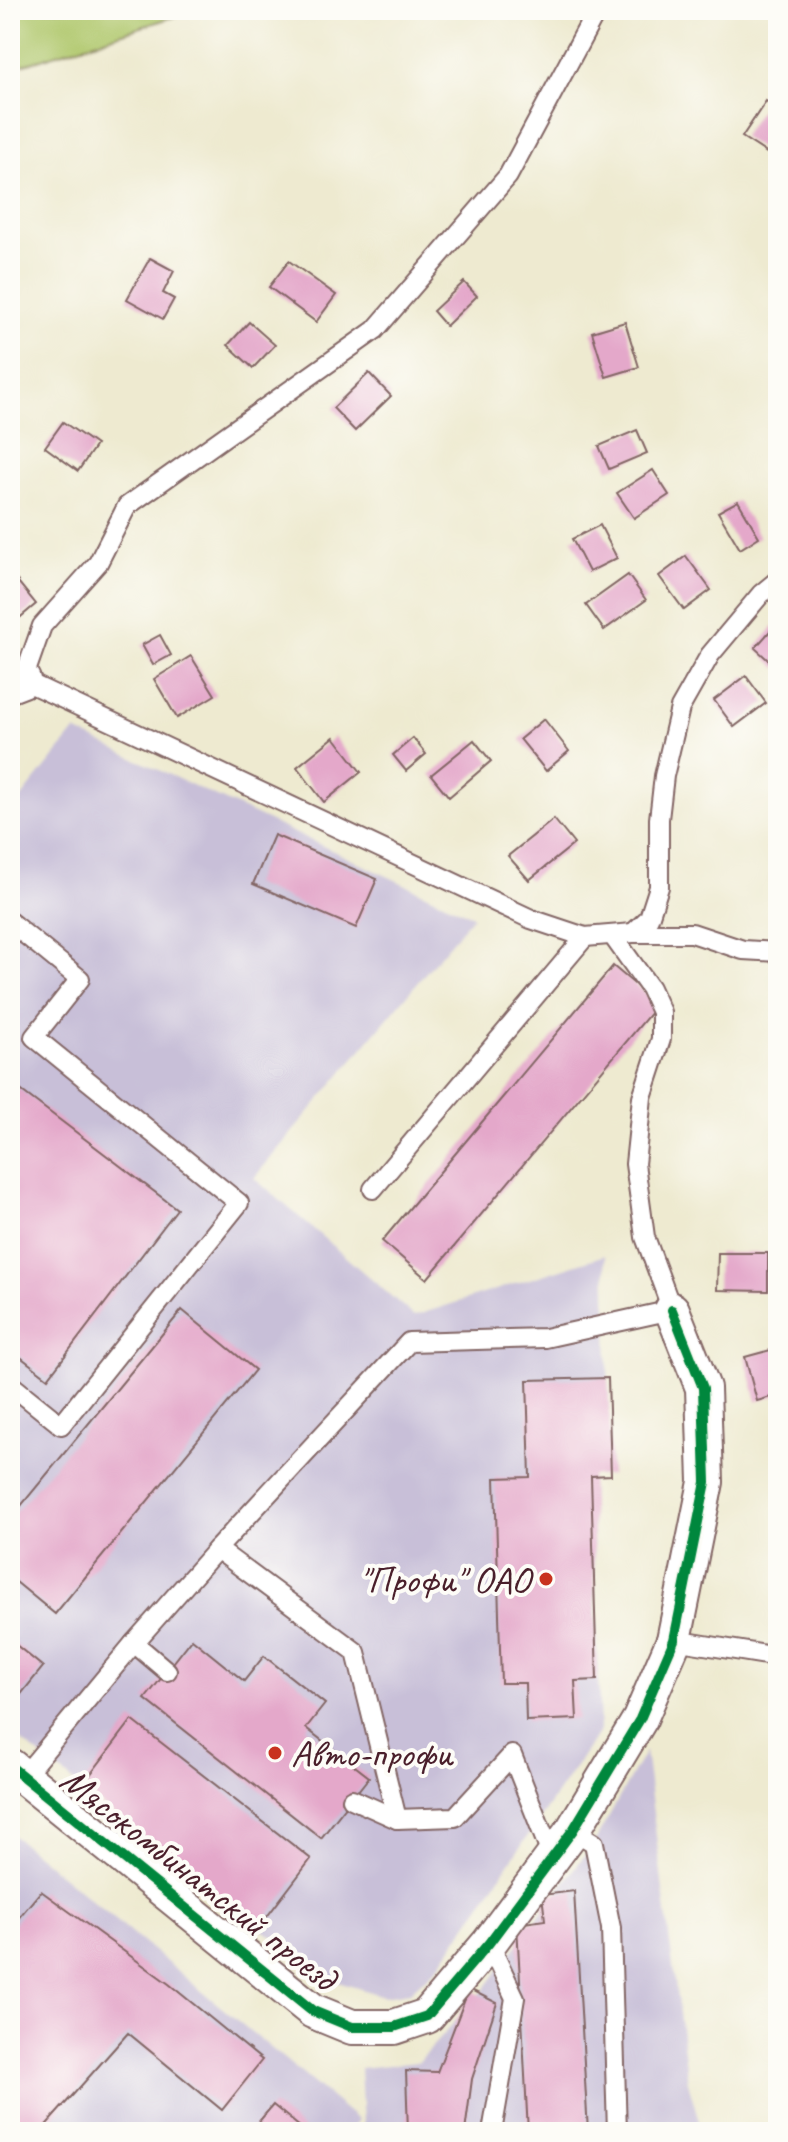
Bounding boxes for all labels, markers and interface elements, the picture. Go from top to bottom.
place label: "Профи" ОАО [359,1556,534,1603]
marker: "Профи" ОАО [537,1570,555,1588]
place label: Авто-профи [291,1730,454,1777]
marker: Авто-профи [266,1744,284,1762]
street label: Мясокомбинатский проезд [51,1756,349,2003]

